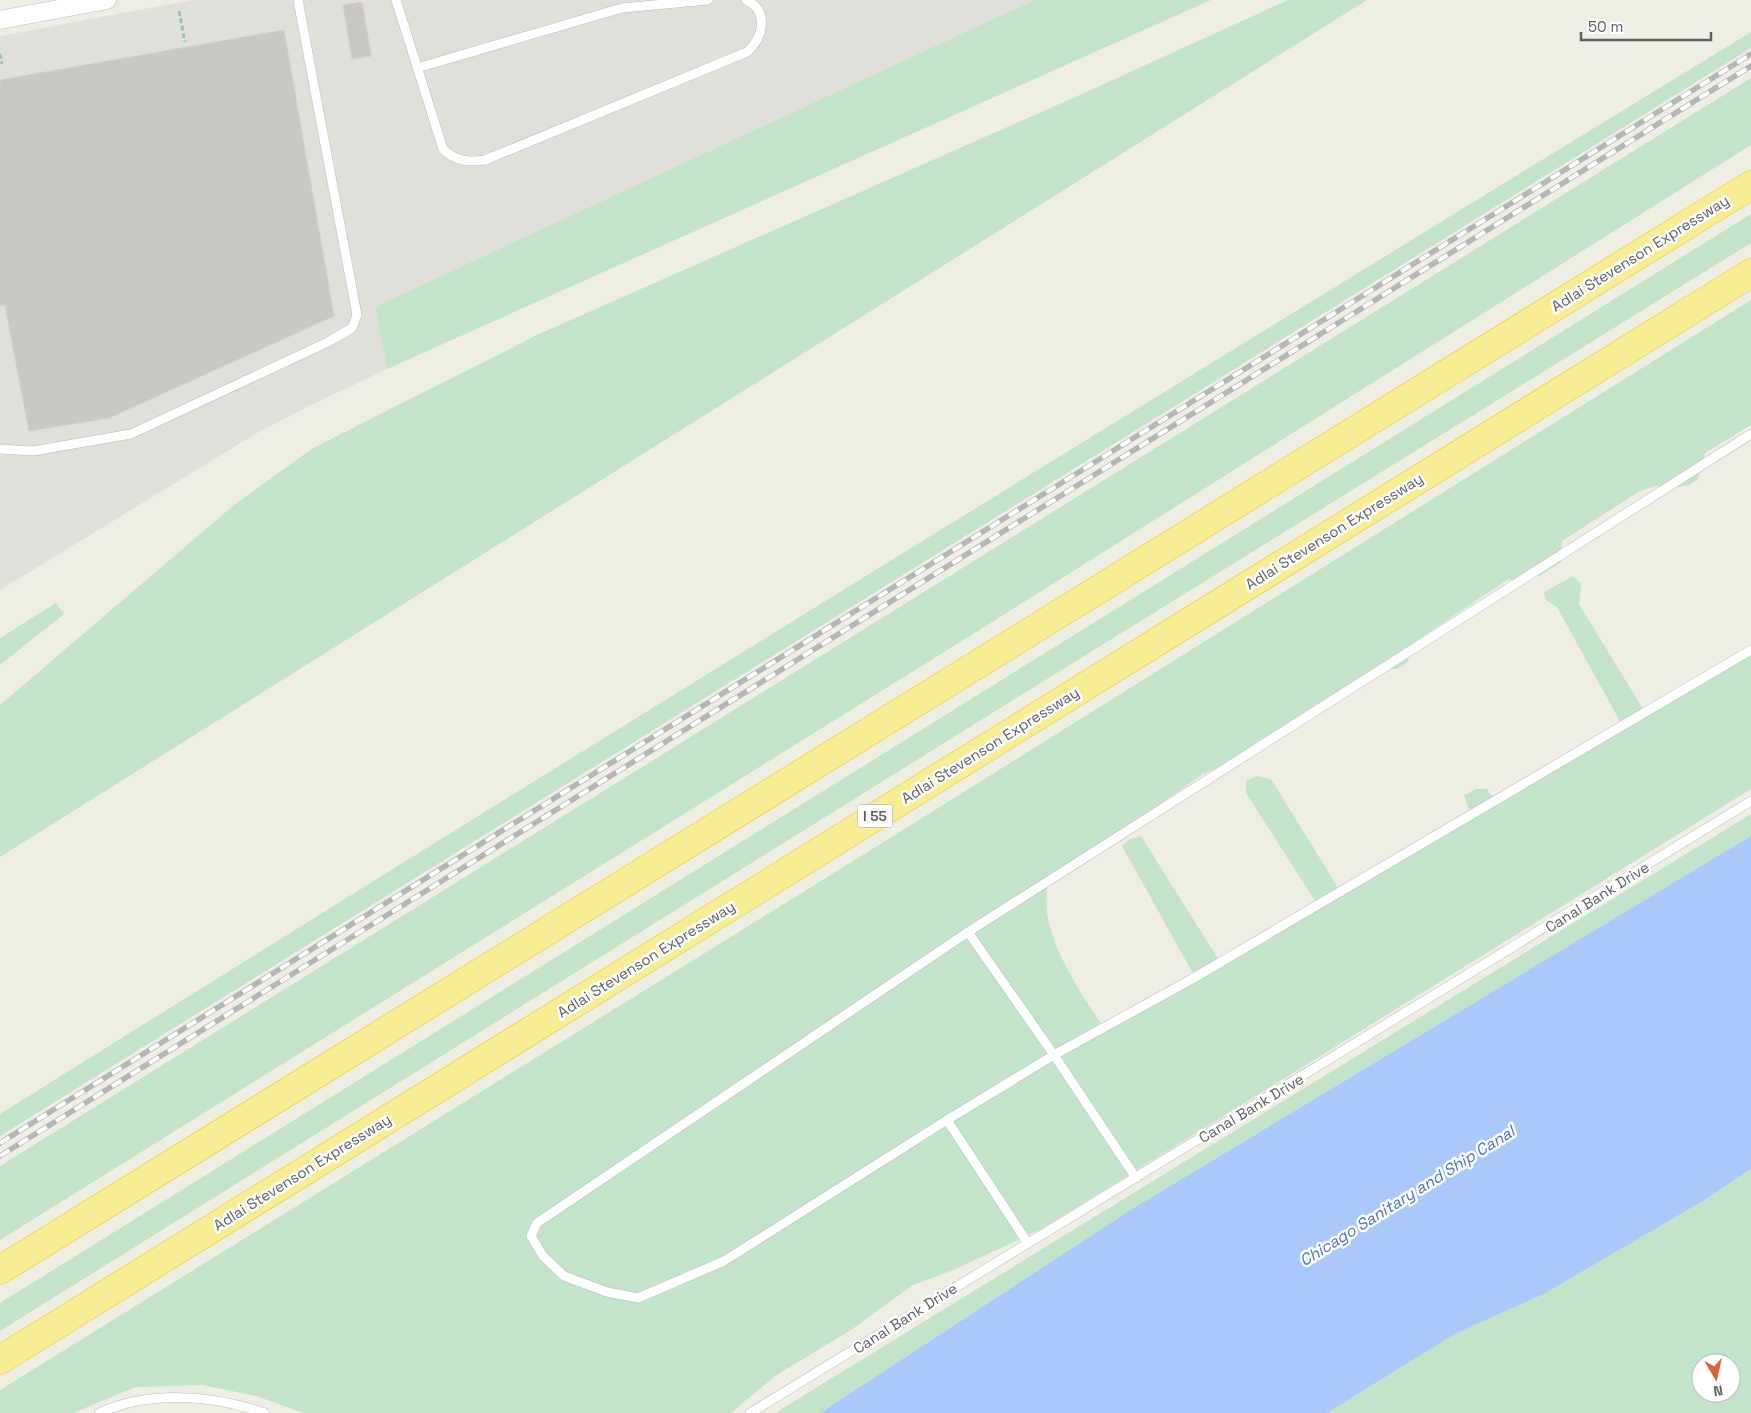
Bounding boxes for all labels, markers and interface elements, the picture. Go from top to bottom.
scale bar [1581,10,1711,42]
text: 50 m [1588,17,1623,36]
street label: Adlai Stevenson Expressway [1548,190,1732,316]
street label: Adlai Stevenson Expressway [1242,468,1426,594]
street label: Adlai Stevenson Expressway [898,682,1082,808]
road number: I 55 [858,804,892,828]
street label: Canal Bank Drive [1541,857,1653,937]
street label: Adlai Stevenson Expressway [554,896,738,1022]
street label: Canal Bank Drive [1195,1069,1307,1147]
street label: Adlai Stevenson Expressway [210,1109,394,1235]
water label: Chicago Sanitary and Ship Canal [1296,1120,1520,1271]
street label: Canal Bank Drive [849,1278,961,1358]
north arrow [1691,1353,1741,1403]
text: N [1712,1381,1724,1400]

